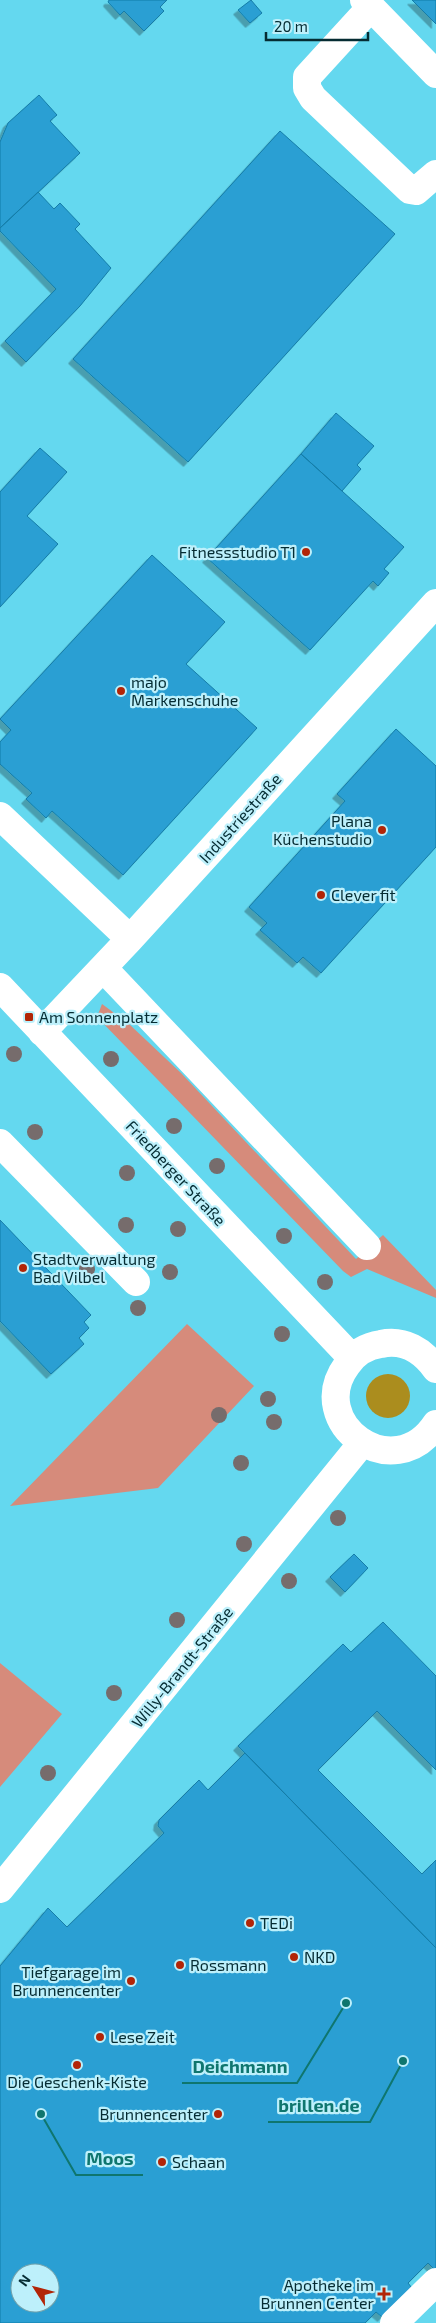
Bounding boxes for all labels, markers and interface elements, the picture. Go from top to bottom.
scale bar [266,10,368,42]
text: 20 m [274,17,308,35]
place label: Fitnessstudio T1 [179,542,296,561]
marker: Fitnessstudio T1 [300,546,312,558]
place label: majo Markenschuhe [131,672,238,709]
marker: majo Markenschuhe [115,685,127,697]
street label: Industriestraße [194,769,285,866]
place label: Plana Küchenstudio [273,811,372,848]
marker: Plana Küchenstudio [376,824,388,836]
place label: Clever fit [331,885,396,904]
marker: Clever fit [315,889,327,901]
place label: Am Sonnenplatz [39,1007,158,1026]
marker: Am Sonnenplatz [23,1011,35,1023]
street label: Friedberger Straße [123,1116,230,1229]
place label: Stadtverwaltung Bad Vilbel [33,1249,155,1286]
marker: Stadtverwaltung Bad Vilbel [17,1262,29,1274]
street label: Willy-Brandt-Straße [127,1602,236,1731]
place label: TEDi [260,1913,293,1932]
marker: TEDi [244,1917,256,1929]
place label: NKD [304,1947,335,1966]
marker: NKD [288,1951,300,1963]
place label: Rossmann [190,1955,267,1974]
marker: Rossmann [174,1959,186,1971]
place label: Tiefgarage im Brunnencenter [12,1962,122,1999]
marker: Tiefgarage im Brunnencenter [125,1975,137,1987]
place label: Lese Zeit [110,2027,175,2046]
marker: Lese Zeit [94,2031,106,2043]
callout: Deichmann [182,2050,297,2083]
text: Deichmann [192,2055,288,2077]
marker: Die Geschenk-Kiste [71,2059,83,2071]
place label: Die Geschenk-Kiste [7,2072,147,2091]
callout: brillen.de [268,2089,370,2122]
text: brillen.de [278,2094,360,2116]
place label: Brunnencenter [99,2104,209,2123]
marker: Brunnencenter [212,2108,224,2120]
callout: Moos [76,2142,143,2175]
text: Moos [86,2147,134,2169]
place label: Schaan [172,2152,225,2171]
marker: Schaan [156,2156,168,2168]
north arrow [10,2263,60,2313]
text: N [14,2271,34,2289]
place label: Apotheke im Brunnen Center [260,2275,375,2312]
marker: Apotheke im Brunnen Center [378,2288,390,2300]

